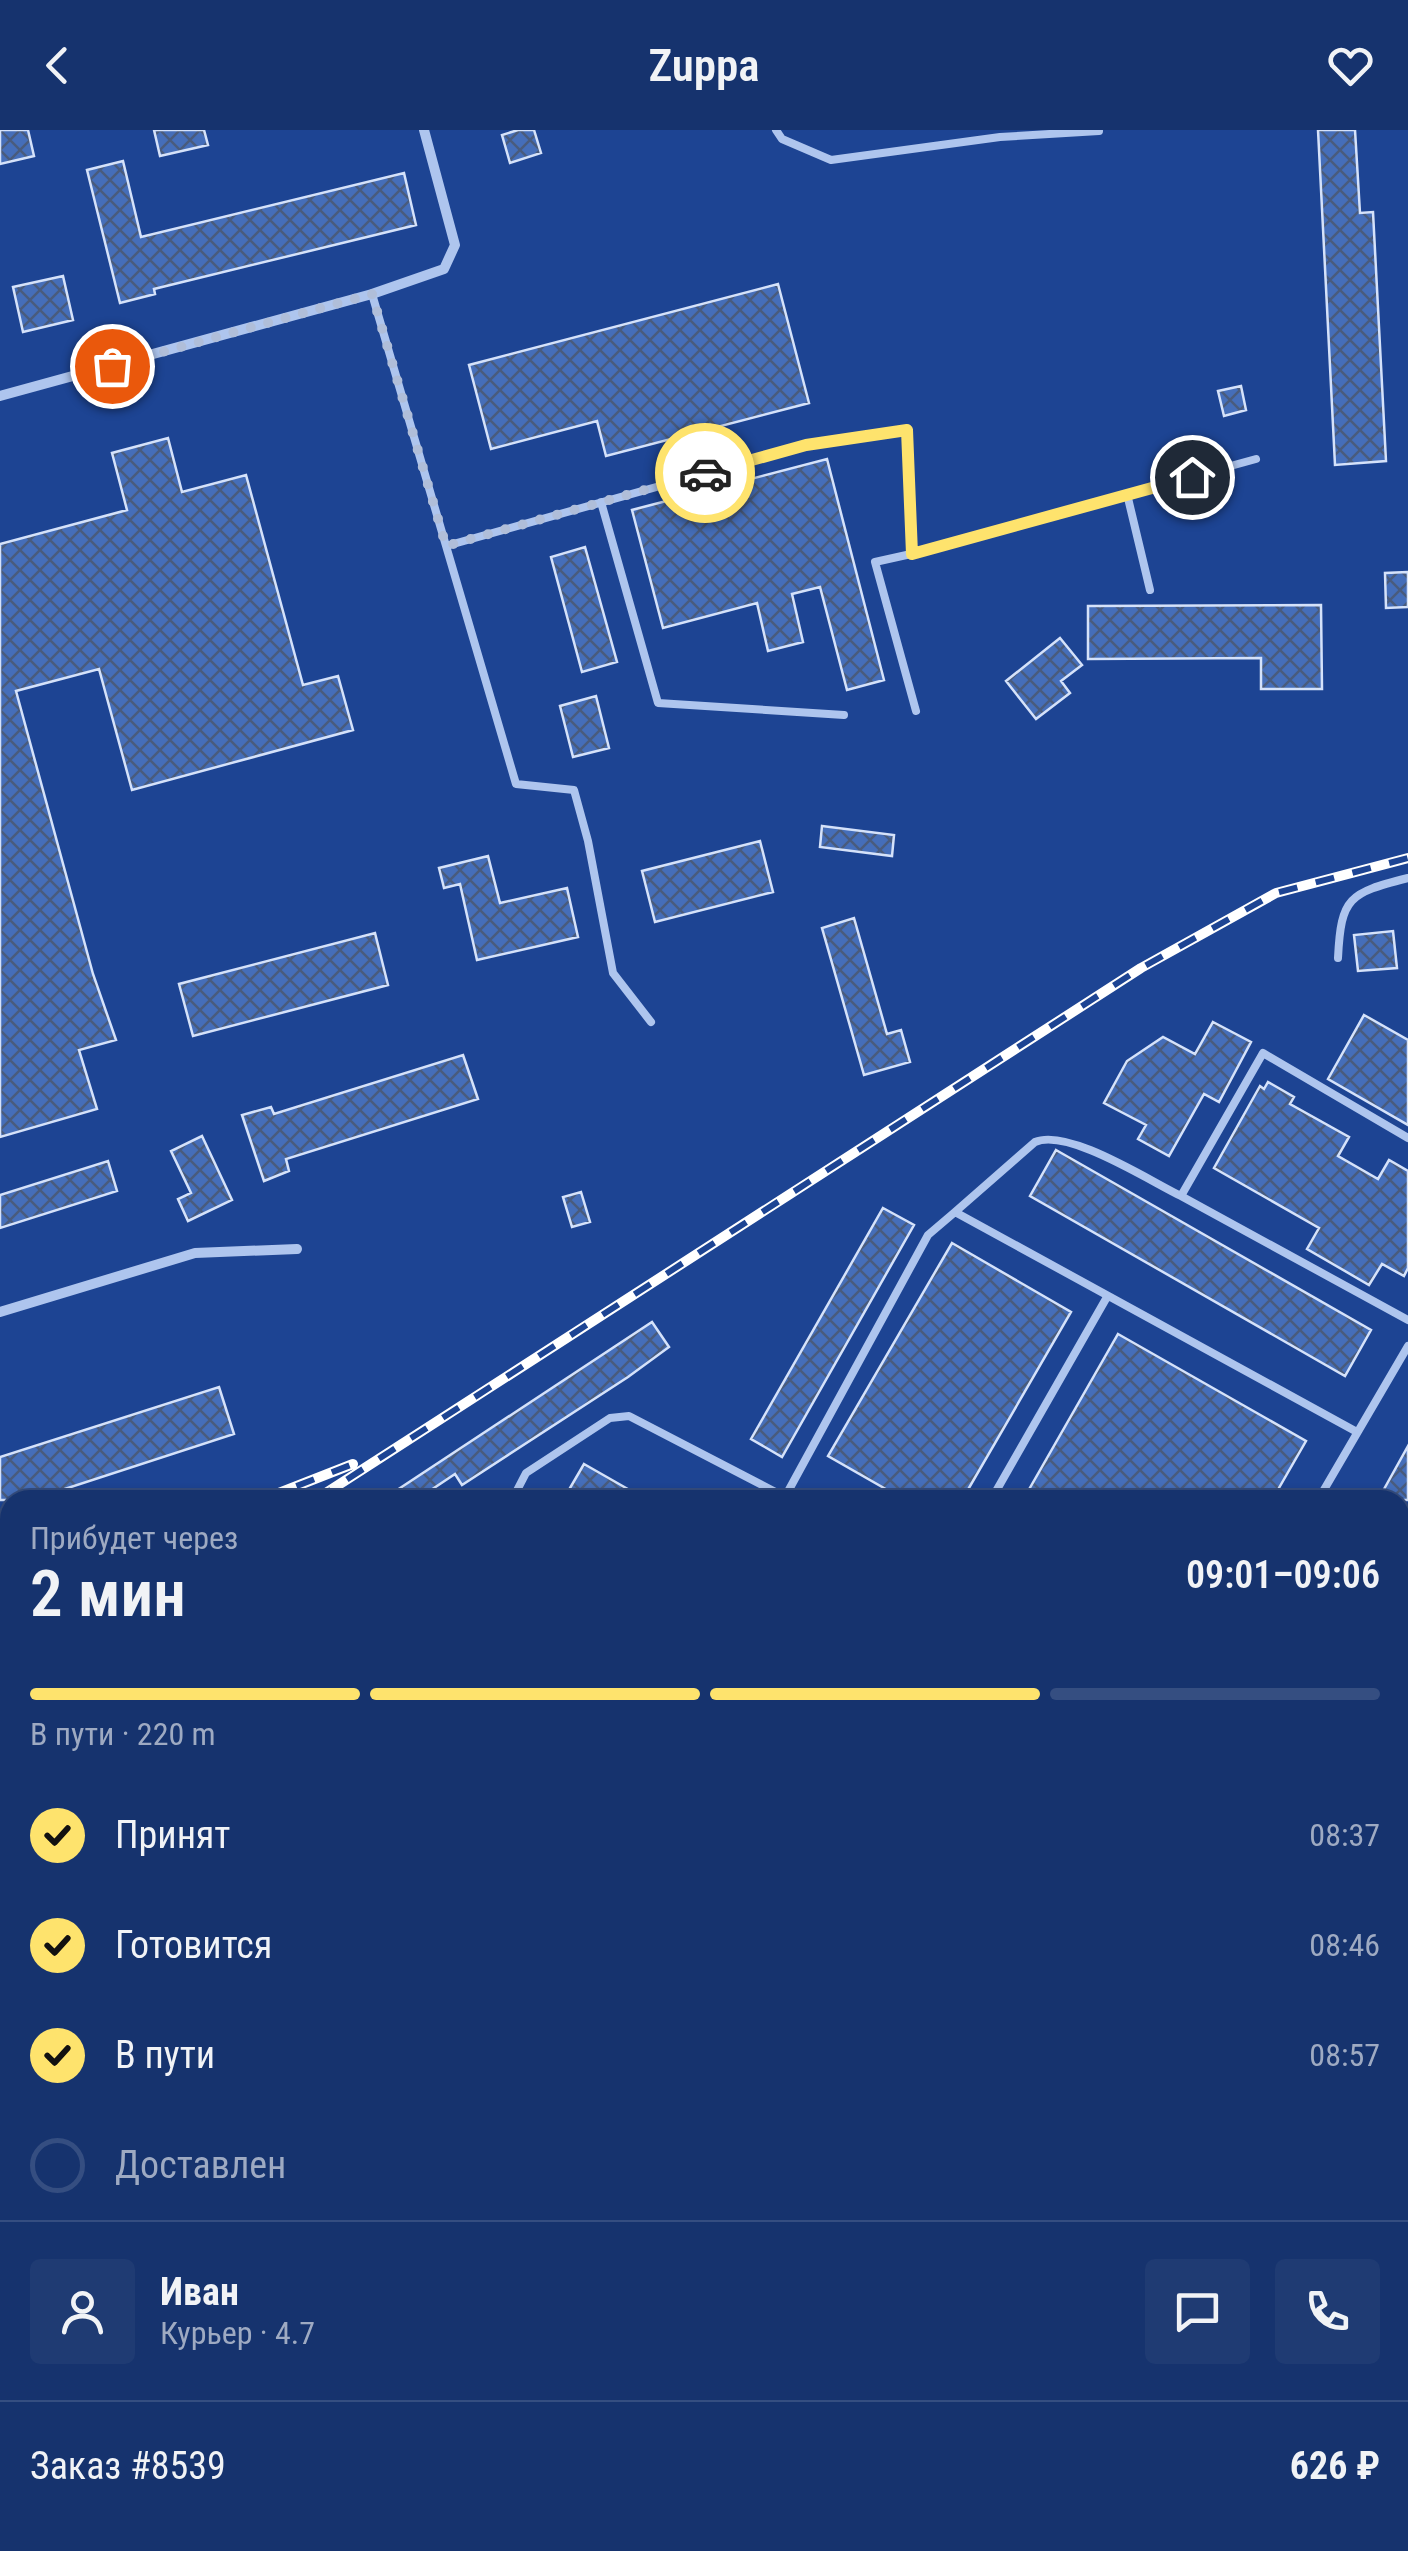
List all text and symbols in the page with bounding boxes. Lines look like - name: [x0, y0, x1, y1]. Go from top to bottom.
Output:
- icon: back: [30, 38, 85, 93]
- icon: heart: [1323, 38, 1378, 93]
- text: Zuppa: [648, 39, 760, 92]
- pin: [70, 324, 155, 409]
- icon: bag: [85, 339, 140, 394]
- courier: [655, 423, 755, 523]
- pin: [1150, 435, 1235, 520]
- icon: car: [678, 446, 733, 501]
- icon: home: [1165, 450, 1220, 505]
- text: Прибудет через: [30, 1519, 238, 1557]
- text: 09:01–09:06: [1186, 1553, 1380, 1597]
- text: 2 мин: [30, 1556, 186, 1632]
- text: В пути · 220 m: [30, 1715, 216, 1753]
- icon: check: [30, 1808, 85, 1863]
- text: Принят: [115, 1813, 231, 1857]
- text: 08:37: [1309, 1816, 1380, 1854]
- icon: check: [30, 1918, 85, 1973]
- text: Готовится: [115, 1923, 272, 1967]
- text: 08:46: [1309, 1926, 1380, 1964]
- icon: check: [30, 2028, 85, 2083]
- text: В пути: [115, 2033, 215, 2077]
- text: 08:57: [1309, 2036, 1380, 2074]
- text: Доставлен: [115, 2143, 286, 2187]
- button: person: [30, 2259, 135, 2364]
- button: chat: [1145, 2259, 1250, 2364]
- button: phone: [1275, 2259, 1380, 2364]
- text: Иван: [160, 2270, 239, 2314]
- text: Курьер · 4.7: [160, 2314, 315, 2352]
- text: Заказ #8539: [30, 2444, 226, 2488]
- text: 626 ₽: [1290, 2444, 1380, 2488]

